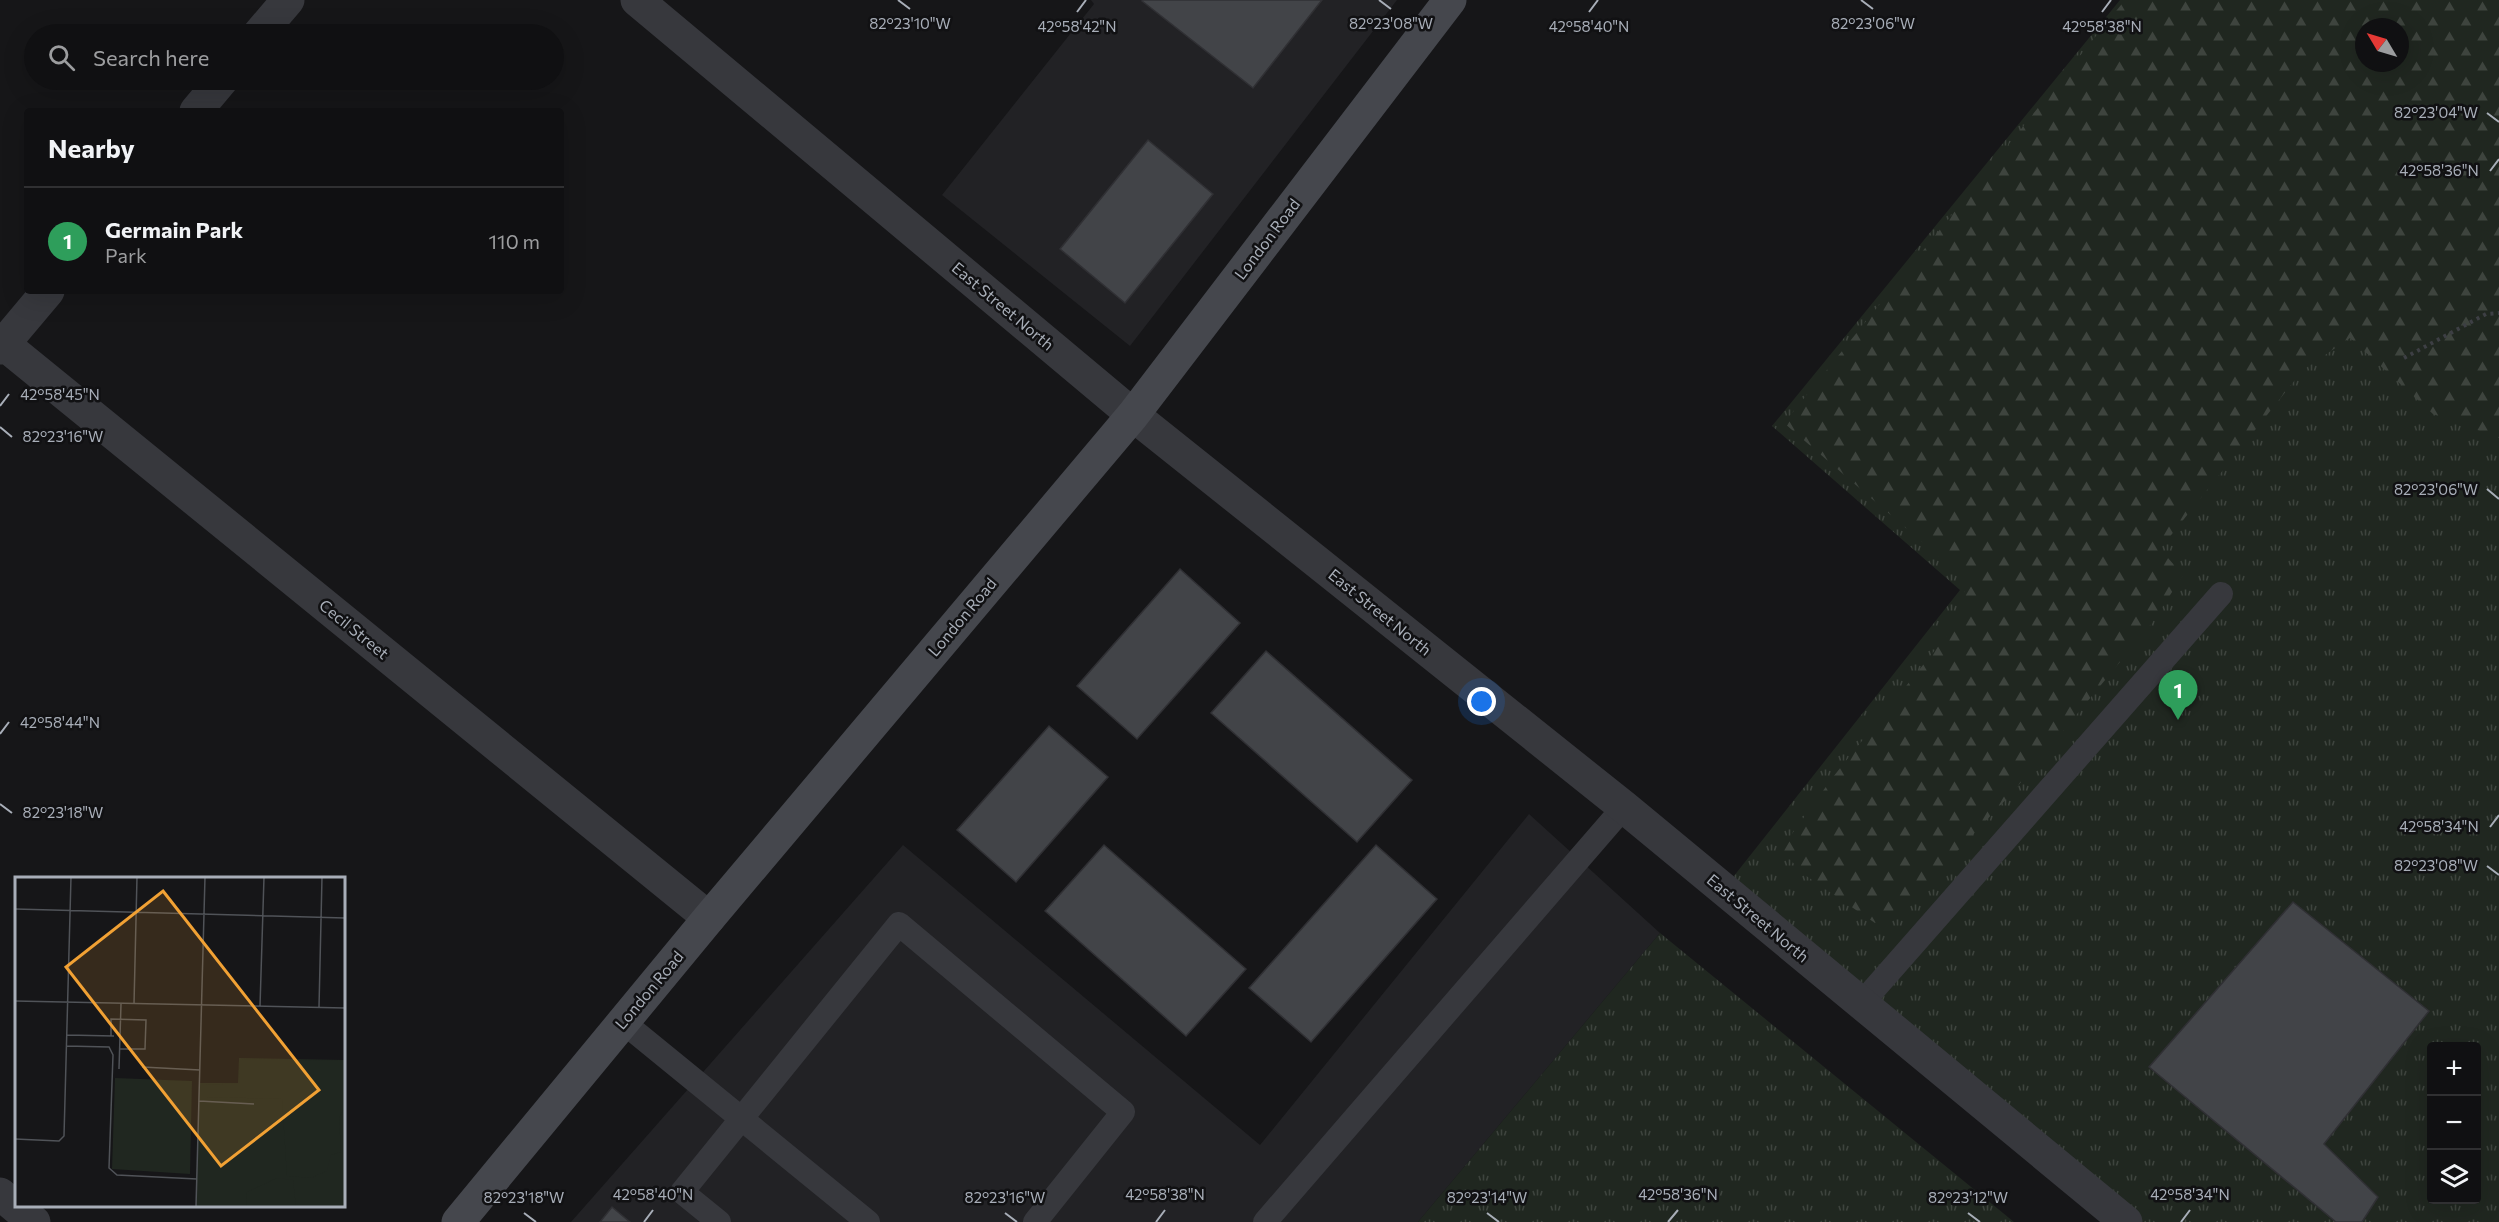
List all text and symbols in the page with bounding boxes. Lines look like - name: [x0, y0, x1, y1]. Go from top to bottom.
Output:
- text: 82°23'10"W: [869, 14, 951, 32]
- text: 82°23'08"W: [1349, 14, 1433, 32]
- text: 82°23'06"W: [1831, 14, 1915, 32]
- text: 42°58'42"N: [1037, 17, 1117, 35]
- text: 42°58'40"N: [1549, 17, 1629, 35]
- text: 42°58'38"N: [2062, 17, 2142, 35]
- north arrow: [2355, 18, 2409, 72]
- search box: [24, 24, 564, 90]
- icon: search: [45, 41, 78, 74]
- text: Search here: [93, 44, 209, 71]
- text: 82°23'04"W: [2394, 103, 2478, 121]
- text: Nearby: [48, 132, 135, 163]
- text: 42°58'36"N: [2399, 161, 2479, 179]
- street label: London Road: [1230, 195, 1303, 283]
- text: Germain Park: [105, 216, 243, 243]
- text: 1: [63, 229, 72, 253]
- text: 110 m: [489, 229, 540, 253]
- text: Park: [105, 243, 147, 267]
- street label: East Street North: [949, 258, 1058, 354]
- text: 42°58'45"N: [20, 385, 100, 403]
- text: 82°23'16"W: [23, 427, 103, 445]
- text: 82°23'06"W: [2394, 480, 2478, 498]
- street label: East Street North: [1325, 564, 1436, 659]
- street label: London Road: [923, 574, 1000, 660]
- street label: Cecil Street: [316, 595, 393, 663]
- pin: 1: [2158, 670, 2198, 720]
- your location: [1467, 687, 1496, 716]
- text: 42°58'44"N: [20, 713, 100, 731]
- text: 82°23'18"W: [23, 803, 103, 821]
- text: 42°58'34"N: [2399, 817, 2479, 835]
- text: 82°23'08"W: [2394, 856, 2478, 874]
- street label: East Street North: [1704, 870, 1813, 966]
- inset map: [15, 877, 345, 1207]
- street label: London Road: [610, 947, 687, 1033]
- map controls: [2427, 1042, 2481, 1204]
- button: +: [2427, 1042, 2481, 1096]
- button: −: [2427, 1096, 2481, 1150]
- button: layers: [2427, 1150, 2481, 1204]
- text: 42°58'40"N: [613, 1185, 693, 1203]
- text: 42°58'38"N: [1125, 1185, 1205, 1203]
- text: 42°58'36"N: [1638, 1185, 1718, 1203]
- text: 42°58'34"N: [2150, 1185, 2230, 1203]
- text: 82°23'18"W: [484, 1188, 564, 1206]
- text: 82°23'16"W: [965, 1188, 1045, 1206]
- text: 82°23'14"W: [1447, 1188, 1527, 1206]
- text: 82°23'12"W: [1928, 1188, 2008, 1206]

